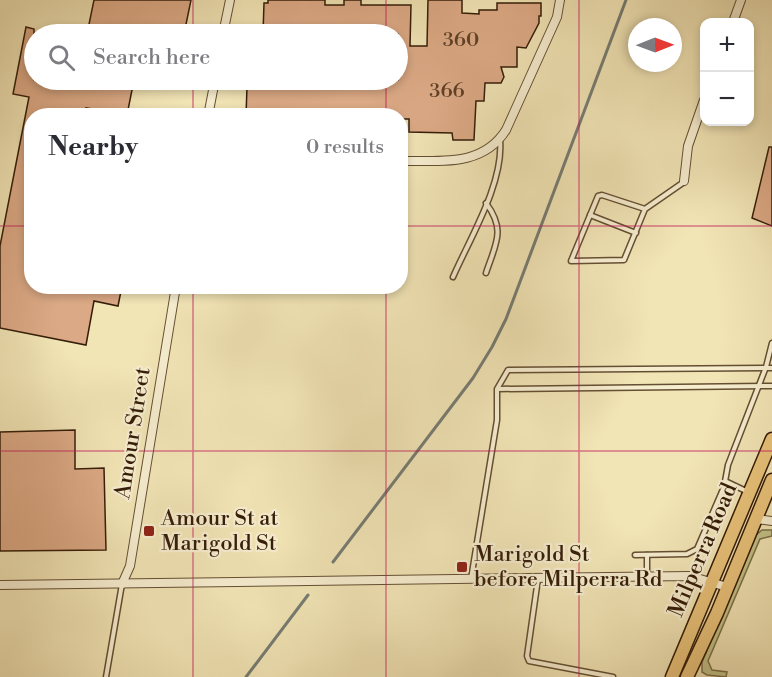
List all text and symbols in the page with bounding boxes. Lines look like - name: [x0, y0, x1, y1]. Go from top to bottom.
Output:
- north arrow: [628, 18, 682, 72]
- map controls: [700, 18, 754, 126]
- button: +: [700, 18, 754, 72]
- search box: [24, 24, 408, 90]
- house number: 360: [443, 28, 479, 53]
- icon: search: [45, 41, 78, 74]
- text: Search here: [93, 44, 210, 71]
- button: −: [700, 72, 754, 126]
- house number: 366: [429, 79, 465, 104]
- text: Nearby: [48, 131, 138, 163]
- text: 0 results: [306, 135, 384, 160]
- street label: Amour Street: [109, 365, 157, 502]
- street label: Milperra Road: [663, 478, 744, 621]
- place label: Amour St at Marigold St: [160, 505, 278, 557]
- marker: Amour St at Marigold St: [142, 524, 156, 538]
- place label: Marigold St before Milperra Rd: [474, 541, 663, 593]
- marker: Marigold St before Milperra Rd: [455, 560, 469, 574]

